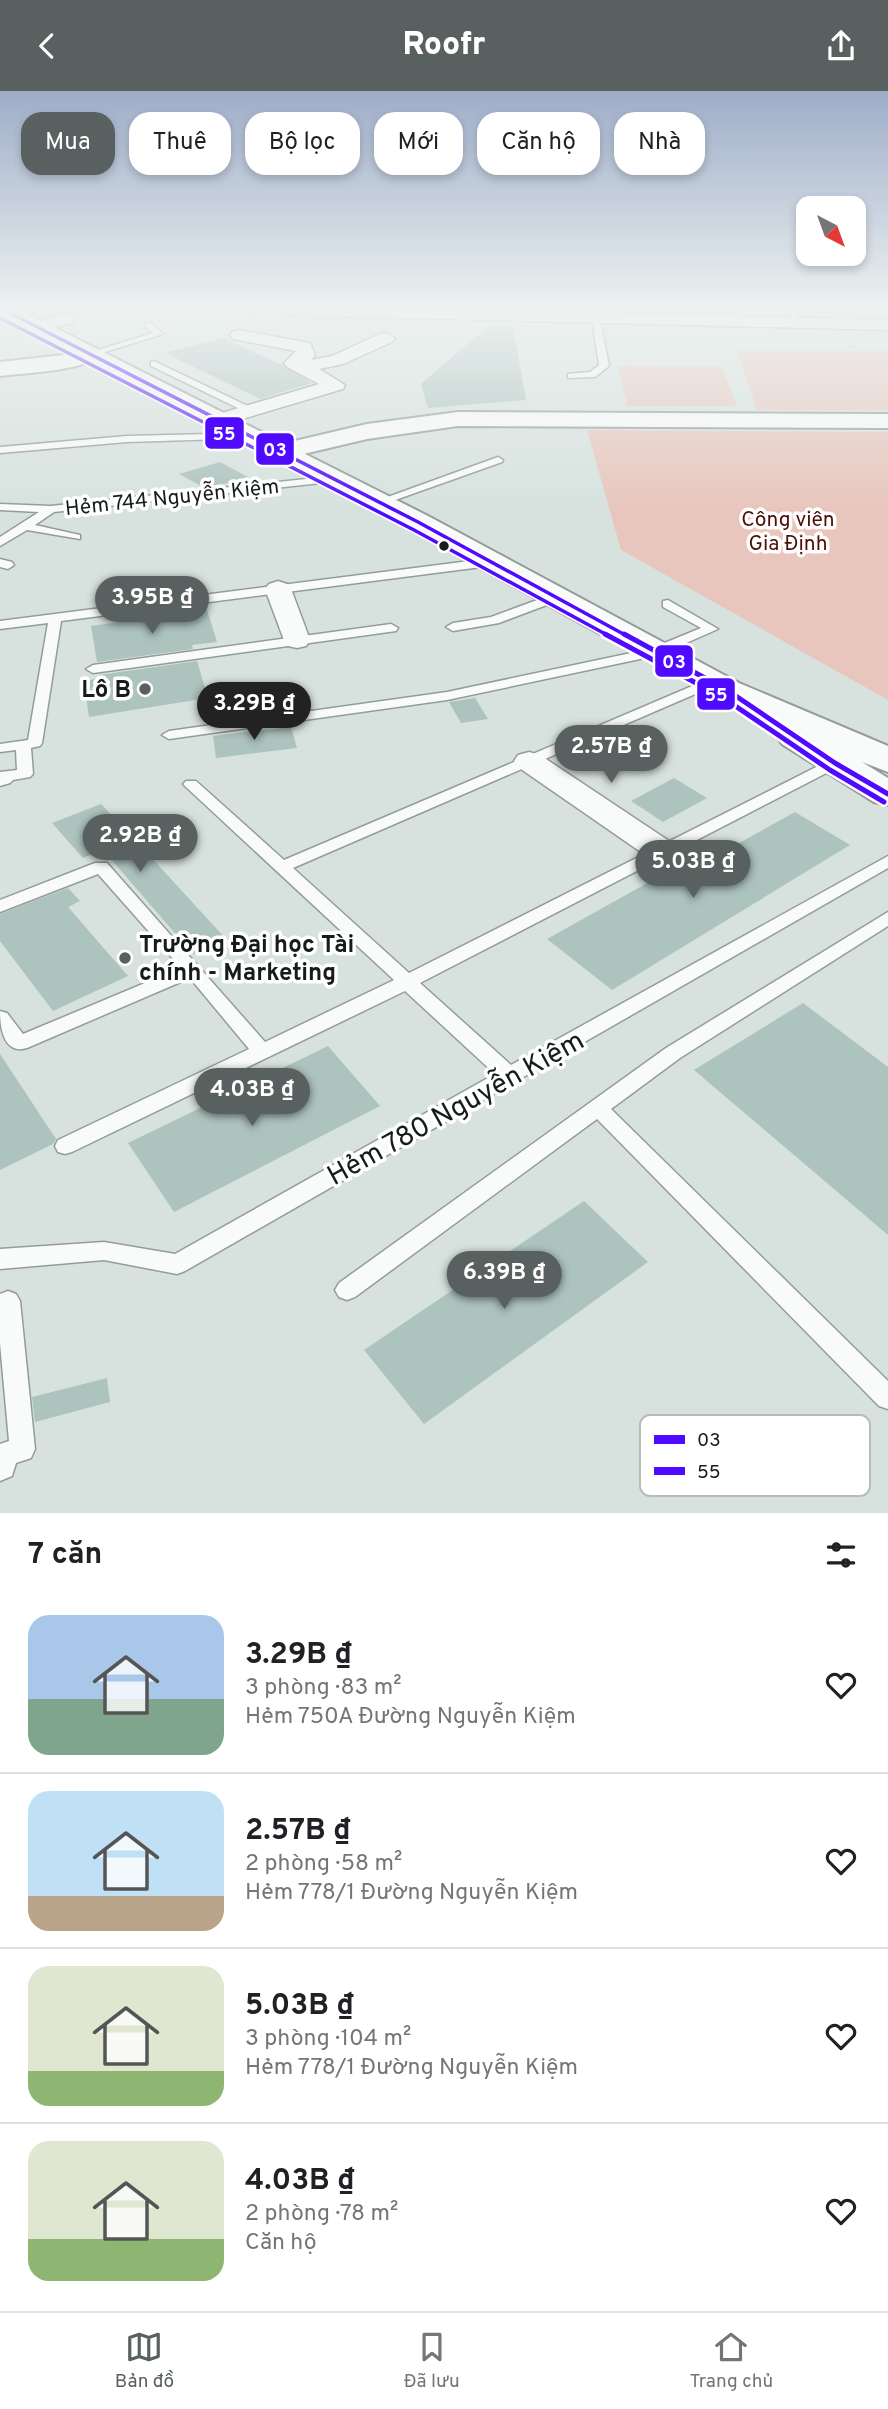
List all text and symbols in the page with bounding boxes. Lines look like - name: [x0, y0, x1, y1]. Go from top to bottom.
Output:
- text: Roofr: [402, 26, 486, 66]
- icon: back: [28, 27, 66, 65]
- icon: share: [822, 27, 860, 65]
- chip: Mua: [21, 112, 115, 175]
- chip: Thuê: [129, 112, 231, 175]
- chip: Bộ lọc: [245, 112, 360, 175]
- chip: Mới: [374, 112, 463, 175]
- chip: Căn hộ: [477, 112, 600, 175]
- chip: Nhà: [614, 112, 705, 175]
- north arrow: [796, 196, 866, 266]
- map controls: [796, 196, 866, 266]
- line badge: 55: [204, 416, 245, 450]
- text: 55: [212, 423, 236, 447]
- line badge: 03: [255, 432, 295, 466]
- text: 03: [263, 439, 287, 463]
- street label: Hẻm 744 Nguyễn Kiệm: [64, 473, 280, 523]
- park label: Công viên Gia Định: [741, 507, 835, 558]
- unlabelled marker: [437, 539, 451, 553]
- pin: 3.95B ₫: [87, 577, 217, 636]
- text: 3.95B ₫: [111, 584, 193, 613]
- line badge: 03: [654, 644, 694, 678]
- text: 03: [662, 651, 686, 675]
- place label: Lô B: [81, 676, 131, 706]
- line badge: 55: [696, 677, 736, 711]
- marker: Lô B: [137, 681, 153, 697]
- pin: 3.29B ₫: [189, 683, 319, 742]
- text: 55: [704, 684, 728, 708]
- text: 3.29B ₫: [213, 690, 295, 719]
- pin: 2.57B ₫: [546, 725, 676, 785]
- text: 2.57B ₫: [571, 733, 651, 762]
- pin: 2.92B ₫: [75, 815, 205, 874]
- text: 2.92B ₫: [99, 822, 181, 851]
- pin: 5.03B ₫: [628, 841, 758, 900]
- text: 5.03B ₫: [651, 848, 735, 877]
- place label: Trường Đại học Tài chính - Marketing: [139, 931, 354, 989]
- marker: Trường Đại học Tài chính - Marketing: [117, 950, 133, 966]
- street label: Hẻm 780 Nguyễn Kiệm: [321, 1022, 591, 1195]
- pin: 4.03B ₫: [187, 1069, 317, 1128]
- text: 4.03B ₫: [210, 1076, 294, 1105]
- pin: 6.39B ₫: [439, 1251, 569, 1311]
- text: 6.39B ₫: [463, 1259, 545, 1288]
- legend: [640, 1415, 870, 1496]
- text: 03: [697, 1429, 721, 1453]
- text: 55: [697, 1461, 721, 1485]
- icon: filters: [822, 1536, 860, 1574]
- text: 7 căn: [28, 1537, 102, 1574]
- text: 3.29B ₫: [245, 1637, 352, 1674]
- icon: home: [84, 1643, 168, 1727]
- icon: heart: [822, 1666, 860, 1704]
- text: 3 phòng · 83 m²: [245, 1674, 402, 1703]
- text: Hẻm 750A Đường Nguyễn Kiệm: [245, 1703, 576, 1732]
- text: 2.57B ₫: [245, 1813, 351, 1850]
- icon: home: [84, 1819, 168, 1903]
- icon: heart: [822, 1842, 860, 1880]
- text: 2 phòng · 58 m²: [245, 1850, 402, 1879]
- text: Hẻm 778/1 Đường Nguyễn Kiệm: [245, 1879, 578, 1908]
- text: 5.03B ₫: [245, 1988, 354, 2025]
- icon: home: [84, 1994, 168, 2078]
- icon: heart: [822, 2017, 860, 2055]
- text: 3 phòng · 104 m²: [245, 2025, 411, 2054]
- text: Hẻm 778/1 Đường Nguyễn Kiệm: [245, 2054, 578, 2083]
- text: 4.03B ₫: [245, 2163, 355, 2200]
- icon: home: [84, 2169, 168, 2253]
- icon: heart: [822, 2192, 860, 2230]
- text: 2 phòng · 78 m²: [245, 2200, 398, 2229]
- text: Căn hộ: [245, 2229, 317, 2258]
- tab: Bản đồ: [115, 2328, 174, 2394]
- tab: Đã lưu: [404, 2328, 460, 2394]
- tab: Trang chủ: [689, 2328, 773, 2394]

